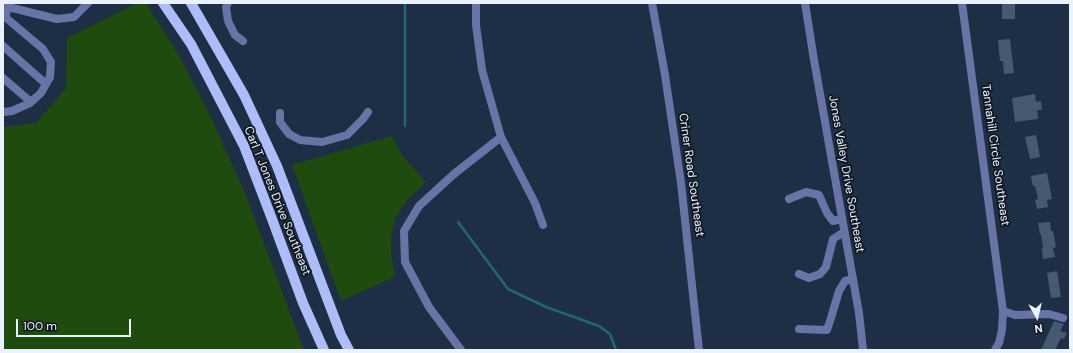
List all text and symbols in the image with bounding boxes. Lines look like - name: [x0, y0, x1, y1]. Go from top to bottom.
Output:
- street label: Tannahill Circle Southeast: [978, 83, 1012, 227]
- street label: Jones Valley Drive Southeast: [825, 94, 867, 254]
- street label: Criner Road Southeast: [675, 112, 707, 238]
- street label: Carl T Jones Drive Southeast: [240, 124, 314, 278]
- north arrow: [1017, 297, 1057, 337]
- scale bar: [18, 311, 133, 337]
- text: 100 m: [23, 318, 57, 334]
- text: N: [1034, 321, 1044, 336]

